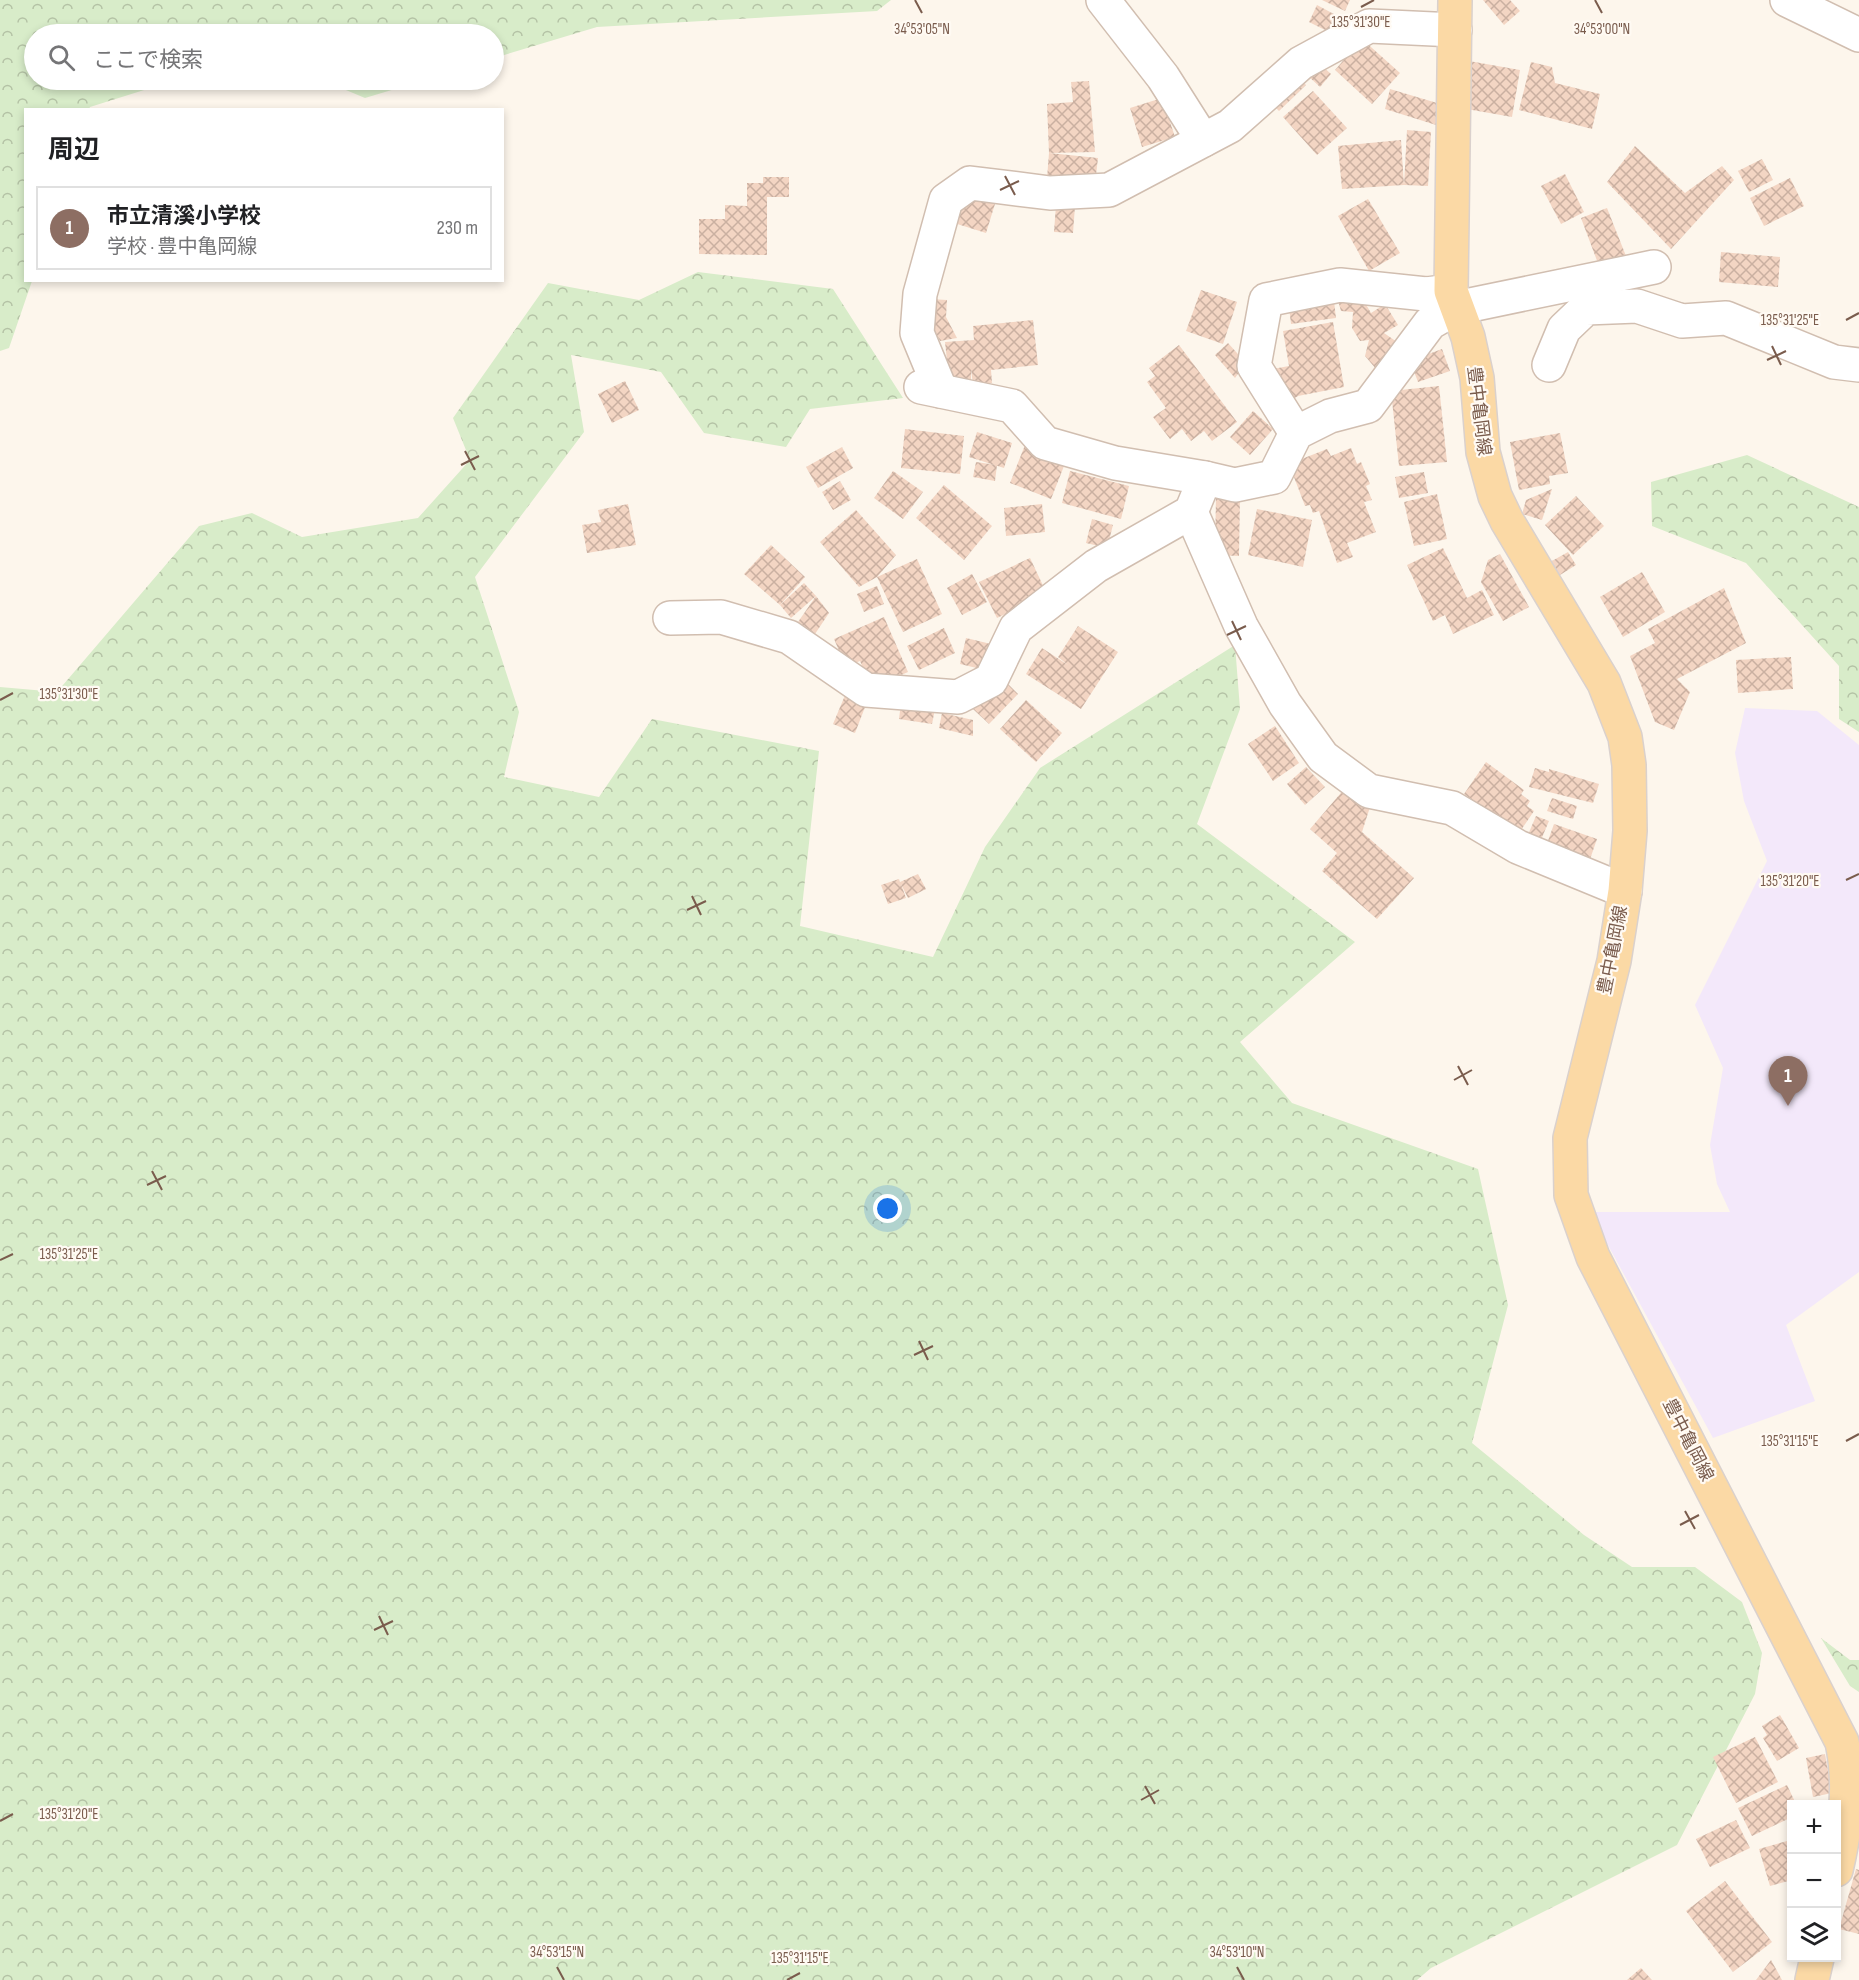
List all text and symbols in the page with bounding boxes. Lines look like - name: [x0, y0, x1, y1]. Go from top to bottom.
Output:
- text: 135°31'30"E: [1331, 13, 1391, 32]
- text: 34°53'05"N: [894, 20, 950, 39]
- text: 34°53'00"N: [1574, 20, 1630, 39]
- search box: [24, 24, 504, 90]
- icon: search: [45, 41, 78, 74]
- text: ここで検索: [93, 47, 203, 74]
- text: 周辺: [48, 135, 100, 166]
- text: 市立清溪小学校: [107, 203, 261, 230]
- text: 1: [66, 216, 73, 240]
- text: 230 m: [436, 216, 478, 240]
- text: 学校 · 豊中亀岡線: [107, 235, 257, 259]
- text: 135°31'25"E: [1761, 311, 1819, 330]
- street label: 豊中亀岡線: [1463, 365, 1495, 457]
- text: 135°31'30"E: [39, 685, 99, 704]
- text: 135°31'20"E: [1760, 872, 1820, 891]
- street label: 豊中亀岡線: [1594, 904, 1632, 996]
- pin: 1: [1768, 1056, 1808, 1106]
- your location: [873, 1194, 902, 1223]
- text: 135°31'25"E: [40, 1245, 98, 1264]
- street label: 豊中亀岡線: [1658, 1395, 1718, 1485]
- text: 135°31'15"E: [1761, 1432, 1819, 1451]
- map controls: [1787, 1800, 1841, 1962]
- button: +: [1787, 1800, 1841, 1854]
- text: 135°31'20"E: [39, 1805, 99, 1824]
- button: −: [1787, 1854, 1841, 1908]
- button: layers: [1787, 1908, 1841, 1962]
- text: 34°53'15"N: [530, 1943, 584, 1962]
- text: 34°53'10"N: [1209, 1943, 1265, 1962]
- text: 135°31'15"E: [771, 1949, 829, 1968]

